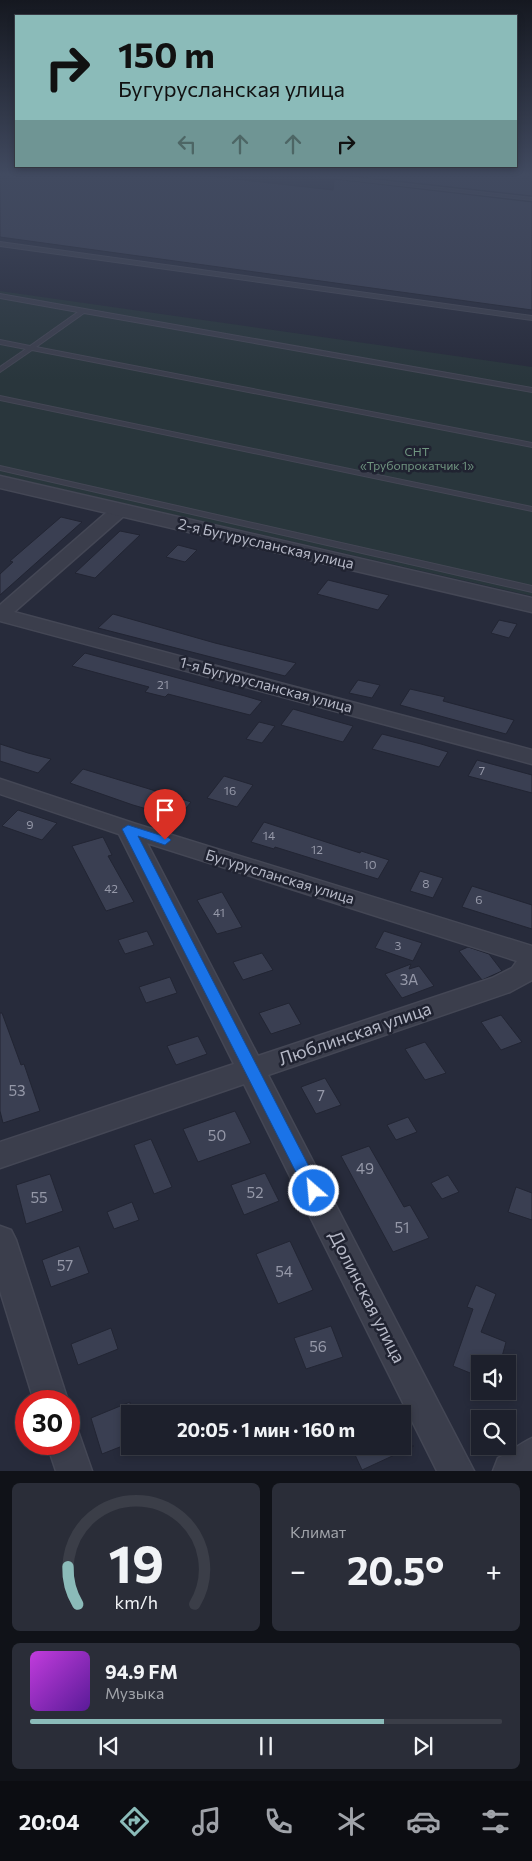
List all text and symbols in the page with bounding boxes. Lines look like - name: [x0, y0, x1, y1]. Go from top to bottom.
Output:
- text: 150 m: [118, 32, 215, 75]
- icon: right: [35, 35, 100, 100]
- text: Бугурусланская улица: [118, 75, 345, 102]
- icon: left: [173, 130, 201, 158]
- icon: ahead: [226, 130, 254, 158]
- icon: ahead: [279, 130, 307, 158]
- icon: right: [332, 130, 360, 158]
- park label: СНТ «Трубопрокатчик 1»: [360, 444, 474, 472]
- street label: 2-я Бугурусланская улица: [176, 514, 356, 572]
- street label: 1-я Бугурусланская улица: [178, 652, 355, 716]
- house number: 21: [157, 677, 169, 691]
- house number: 7: [479, 763, 485, 777]
- house number: 16: [224, 783, 236, 797]
- pin: [144, 789, 186, 840]
- icon: arrive: [151, 796, 179, 824]
- house number: 9: [26, 817, 34, 831]
- house number: 14: [263, 828, 275, 842]
- house number: 12: [311, 842, 323, 856]
- street label: Бугурусланская улица: [204, 845, 357, 907]
- house number: 10: [364, 857, 377, 871]
- house number: 8: [422, 876, 430, 890]
- house number: 42: [104, 881, 118, 895]
- house number: 6: [475, 892, 483, 906]
- house number: 41: [213, 905, 225, 919]
- house number: 3: [395, 938, 402, 952]
- house number: 3А: [400, 970, 418, 988]
- street label: Люблинская улица: [275, 997, 434, 1070]
- house number: 53: [8, 1081, 26, 1099]
- house number: 7: [317, 1086, 325, 1104]
- house number: 50: [208, 1126, 226, 1144]
- house number: 49: [356, 1159, 374, 1177]
- position arrow: [287, 1164, 339, 1216]
- house number: 52: [247, 1183, 263, 1201]
- house number: 55: [30, 1188, 48, 1206]
- house number: 51: [394, 1218, 410, 1236]
- street label: Долинская улица: [325, 1227, 411, 1366]
- house number: 57: [57, 1256, 73, 1274]
- house number: 54: [275, 1262, 293, 1280]
- house number: 56: [309, 1337, 327, 1355]
- map controls: [471, 1355, 516, 1455]
- button: sound: [471, 1355, 516, 1400]
- speed limit sign: 30: [15, 1390, 80, 1455]
- button: search: [471, 1410, 516, 1455]
- text: 20:05 · 1 мин · 160 m: [177, 1418, 355, 1441]
- text: Климат: [290, 1522, 346, 1541]
- text: 19: [108, 1530, 164, 1594]
- text: 20.5°: [347, 1546, 444, 1593]
- text: −: [290, 1553, 306, 1587]
- text: +: [486, 1553, 502, 1587]
- text: km/h: [114, 1591, 158, 1613]
- text: 94.9 FM: [105, 1660, 178, 1683]
- text: Музыка: [105, 1683, 164, 1702]
- icon: previous: [95, 1732, 123, 1760]
- icon: pause: [252, 1732, 280, 1760]
- icon: next: [409, 1732, 437, 1760]
- icon: directions: [117, 1804, 152, 1839]
- icon: music: [189, 1804, 224, 1839]
- icon: phone: [261, 1804, 296, 1839]
- icon: climate: [334, 1804, 369, 1839]
- icon: car: [406, 1804, 441, 1839]
- icon: filters: [478, 1804, 513, 1839]
- text: 20:04: [19, 1808, 80, 1835]

